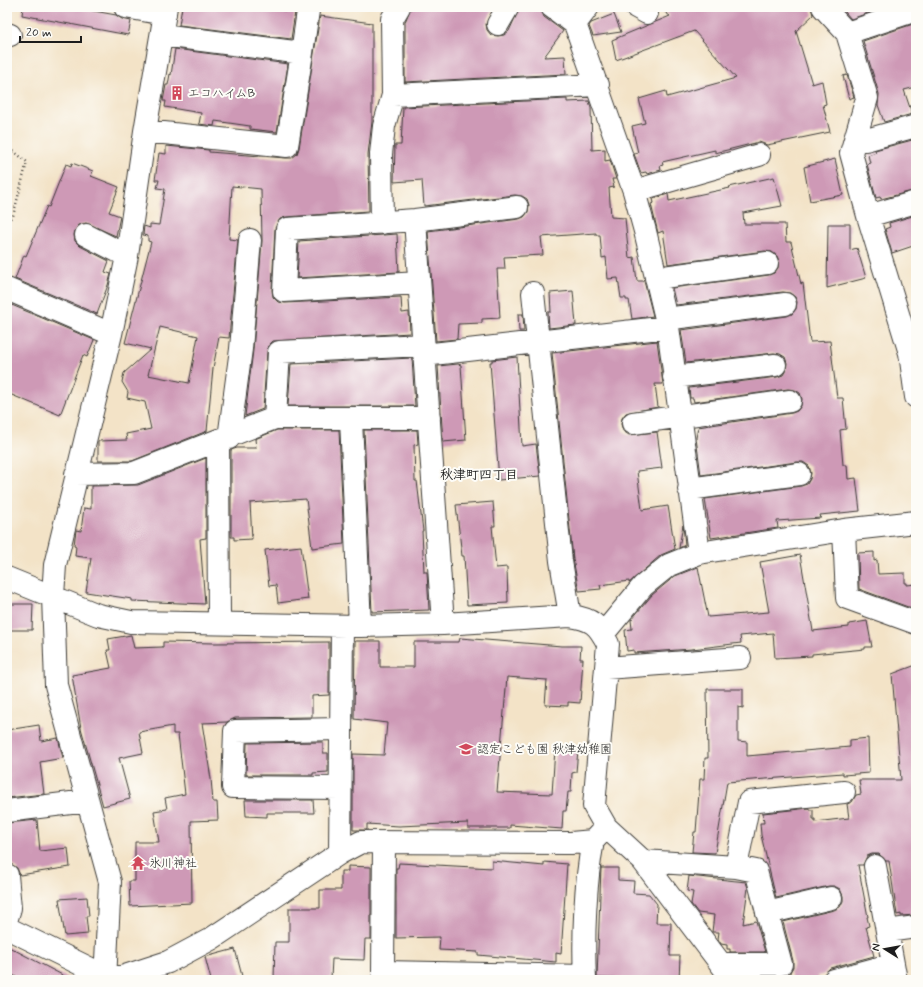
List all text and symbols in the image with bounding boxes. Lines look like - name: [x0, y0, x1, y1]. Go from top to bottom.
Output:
- scale bar: [20, 18, 81, 44]
- text: 20 m: [26, 25, 52, 41]
- building icon: エコハイムB: [169, 85, 185, 101]
- place label: エコハイムB: [188, 86, 256, 102]
- district label: 秋津町四丁目: [440, 467, 518, 484]
- school or university icon: 認定こども園 秋津幼稚園: [458, 741, 474, 757]
- place label: 認定こども園 秋津幼稚園: [477, 742, 612, 758]
- temple icon: 氷川神社: [130, 855, 146, 871]
- place label: 氷川神社: [149, 856, 197, 872]
- north arrow: [865, 929, 905, 969]
- text: N: [869, 942, 884, 952]

